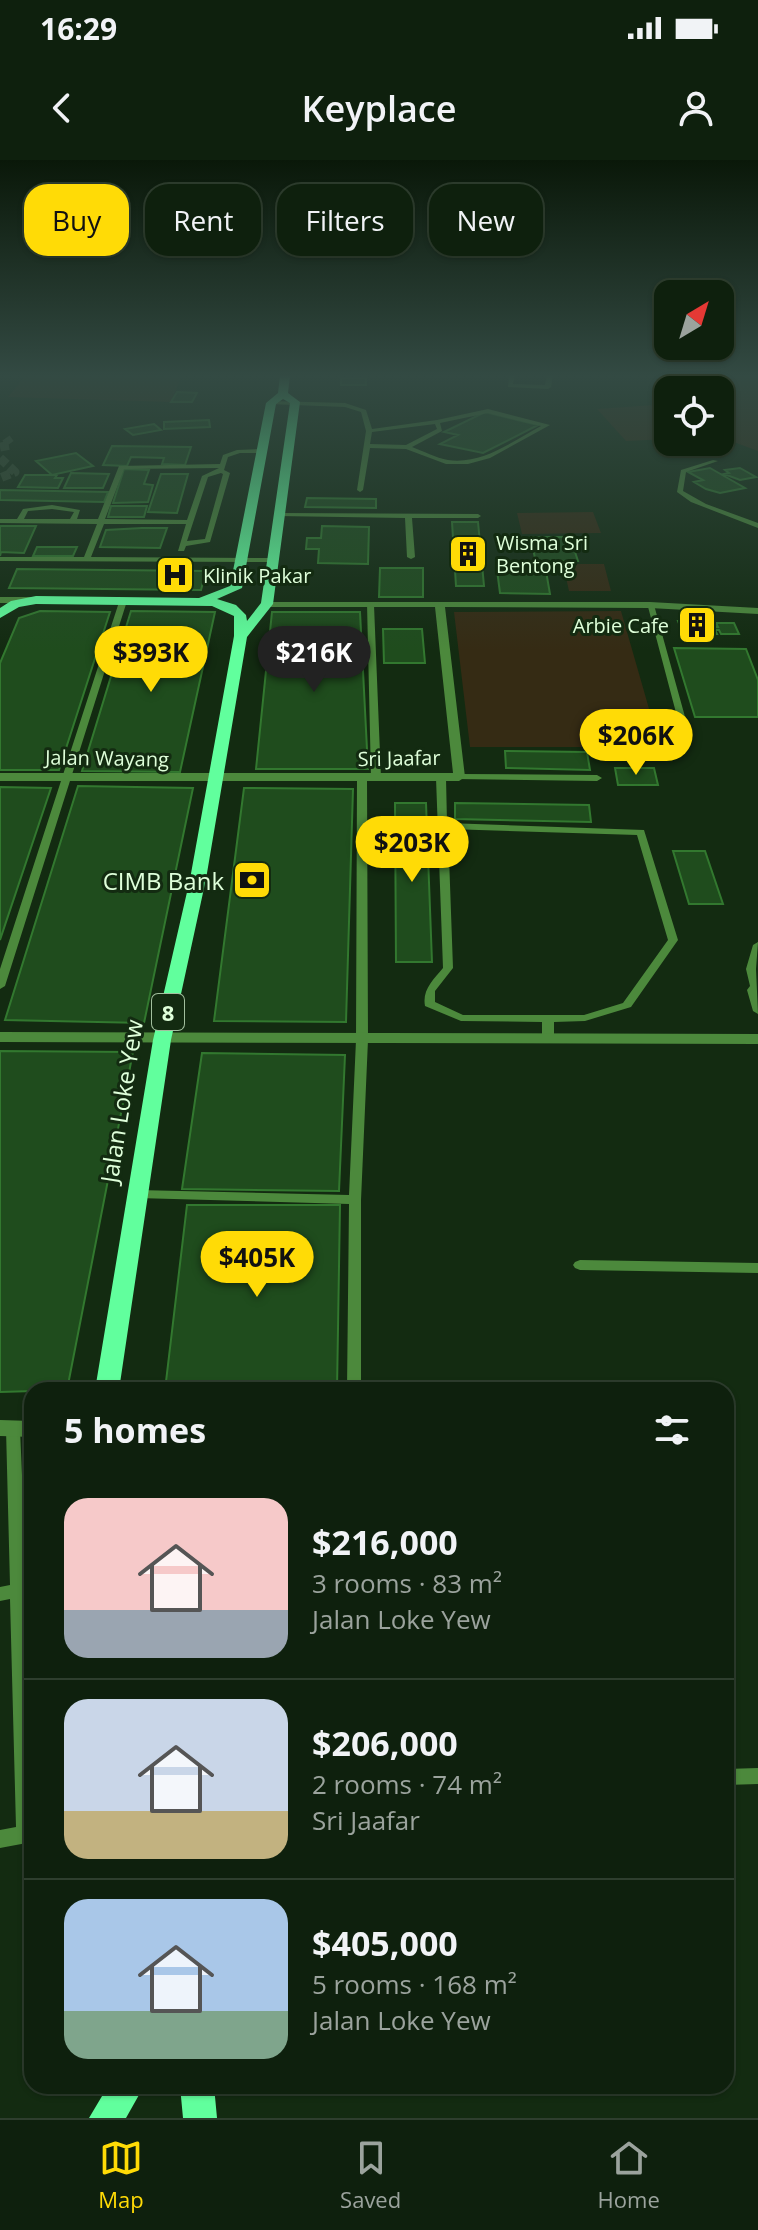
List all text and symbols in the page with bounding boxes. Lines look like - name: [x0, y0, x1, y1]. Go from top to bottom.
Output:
- text: 16:29: [40, 8, 117, 49]
- text: Keyplace: [302, 84, 456, 133]
- icon: back: [40, 86, 84, 130]
- icon: person: [674, 86, 718, 130]
- chip: Buy: [24, 184, 129, 256]
- chip: Rent: [145, 184, 261, 256]
- chip: Filters: [277, 184, 413, 256]
- chip: New: [429, 184, 543, 256]
- north arrow: [654, 280, 734, 360]
- map controls: [654, 280, 734, 456]
- button: locate: [654, 376, 734, 456]
- place label: Wisma Sri Bentong: [496, 529, 588, 579]
- building icon: Wisma Sri Bentong: [447, 533, 489, 575]
- hospital icon: Klinik Pakar: [154, 554, 196, 596]
- place label: Klinik Pakar: [203, 562, 311, 589]
- building icon: Arbie Cafe: [676, 604, 718, 646]
- place label: Arbie Cafe: [573, 612, 669, 639]
- pin: $393K: [95, 626, 207, 694]
- pin: $216K: [258, 626, 370, 694]
- text: $393K: [113, 634, 189, 670]
- text: $216K: [276, 634, 352, 670]
- pin: $206K: [580, 709, 692, 777]
- text: $206K: [598, 717, 674, 753]
- street label: Jalan Wayang: [43, 743, 169, 773]
- street label: Sri Jaafar: [357, 744, 441, 772]
- pin: $203K: [356, 816, 468, 884]
- text: $203K: [374, 824, 450, 860]
- bank icon: CIMB Bank: [231, 859, 273, 901]
- place label: CIMB Bank: [103, 864, 224, 897]
- road number: 8: [152, 994, 184, 1030]
- street label: Jalan Loke Yew: [91, 1017, 150, 1187]
- pin: $405K: [201, 1231, 313, 1299]
- text: $405K: [219, 1239, 295, 1275]
- text: 5 homes: [64, 1407, 206, 1453]
- icon: filters: [650, 1408, 694, 1452]
- text: $216,000: [312, 1519, 458, 1565]
- icon: home: [128, 1530, 224, 1626]
- text: 3 rooms · 83 m²: [312, 1565, 502, 1601]
- text: Jalan Loke Yew: [312, 1601, 491, 1637]
- text: $206,000: [312, 1720, 458, 1766]
- icon: home: [128, 1731, 224, 1827]
- text: 2 rooms · 74 m²: [312, 1766, 502, 1802]
- text: Sri Jaafar: [312, 1802, 420, 1838]
- text: $405,000: [312, 1920, 458, 1966]
- icon: home: [128, 1931, 224, 2027]
- text: 5 rooms · 168 m²: [312, 1966, 517, 2002]
- text: Jalan Loke Yew: [312, 2002, 491, 2038]
- tab: Map: [98, 2136, 144, 2214]
- tab: Saved: [340, 2136, 401, 2214]
- tab: Home: [598, 2136, 660, 2214]

